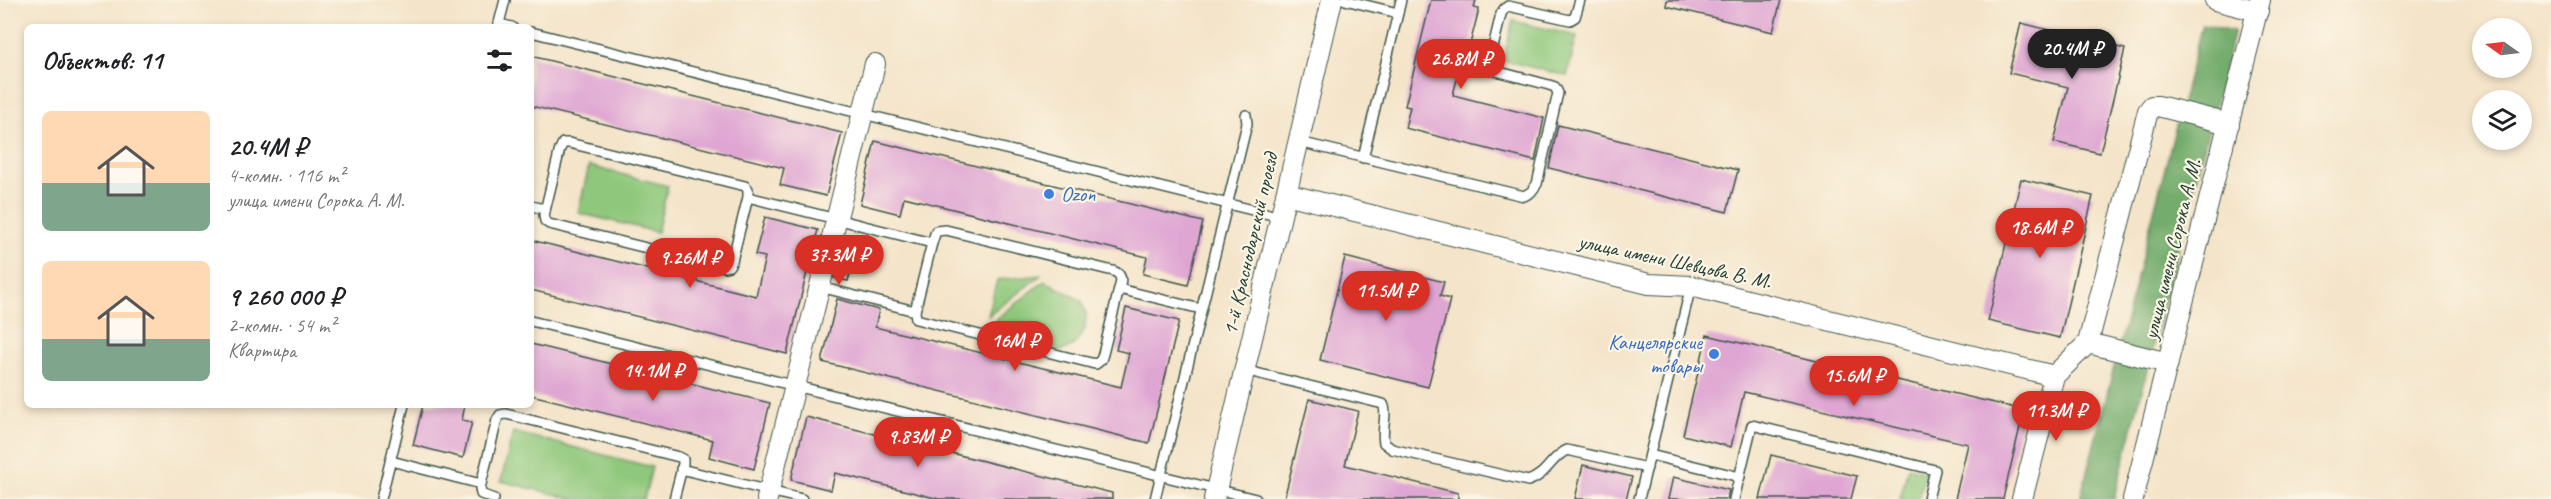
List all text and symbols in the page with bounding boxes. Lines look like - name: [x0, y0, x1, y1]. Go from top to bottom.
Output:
- north arrow: [2472, 18, 2532, 78]
- map controls: [2472, 18, 2532, 150]
- pin: 20.4M ₽: [2017, 29, 2127, 80]
- text: 20.4M ₽: [2042, 36, 2102, 61]
- pin: 26.8M ₽: [1406, 39, 1516, 90]
- text: Объектов: 11: [42, 44, 162, 77]
- icon: filters: [483, 44, 516, 77]
- text: 26.8M ₽: [1430, 46, 1492, 71]
- button: layers: [2472, 90, 2532, 150]
- text: 20.4M ₽: [228, 130, 307, 163]
- icon: home: [90, 135, 162, 207]
- street label: 1-й Краснодарский проезд: [1216, 148, 1284, 338]
- street label: улица имени Сорока А. М.: [2137, 155, 2207, 344]
- text: 4-комн. · 116 m²: [228, 163, 345, 188]
- place label: Ozon: [1061, 181, 1096, 207]
- marker: Ozon: [1042, 187, 1056, 201]
- text: улица имени Сорока А. М.: [228, 188, 404, 213]
- pin: 18.6M ₽: [1985, 208, 2095, 259]
- text: 18.6M ₽: [2009, 215, 2071, 240]
- street label: улица имени Шевцова В. М.: [1574, 227, 1775, 294]
- pin: 37.3M ₽: [784, 235, 894, 286]
- pin: 9.26M ₽: [635, 238, 745, 289]
- text: 37.3M ₽: [809, 242, 869, 267]
- text: 9.26M ₽: [660, 245, 720, 270]
- pin: 11.5M ₽: [1331, 271, 1441, 322]
- text: 11.5M ₽: [1356, 278, 1416, 303]
- text: 9 260 000 ₽: [228, 280, 342, 313]
- icon: home: [90, 285, 162, 357]
- text: 2-комн. · 54 m²: [228, 313, 336, 338]
- pin: 16M ₽: [973, 321, 1057, 372]
- text: 16M ₽: [991, 328, 1039, 353]
- place label: Канцелярские товары: [1608, 329, 1704, 379]
- text: Квартира: [228, 338, 296, 363]
- marker: Канцелярские товары: [1707, 347, 1721, 361]
- pin: 14.1M ₽: [598, 351, 708, 402]
- pin: 15.6M ₽: [1799, 356, 1909, 407]
- text: 14.1M ₽: [623, 358, 683, 383]
- text: 15.6M ₽: [1824, 363, 1884, 388]
- pin: 11.3M ₽: [2001, 391, 2111, 442]
- text: 11.3M ₽: [2026, 398, 2086, 423]
- pin: 9.83M ₽: [863, 417, 973, 468]
- text: 9.83M ₽: [888, 424, 948, 449]

